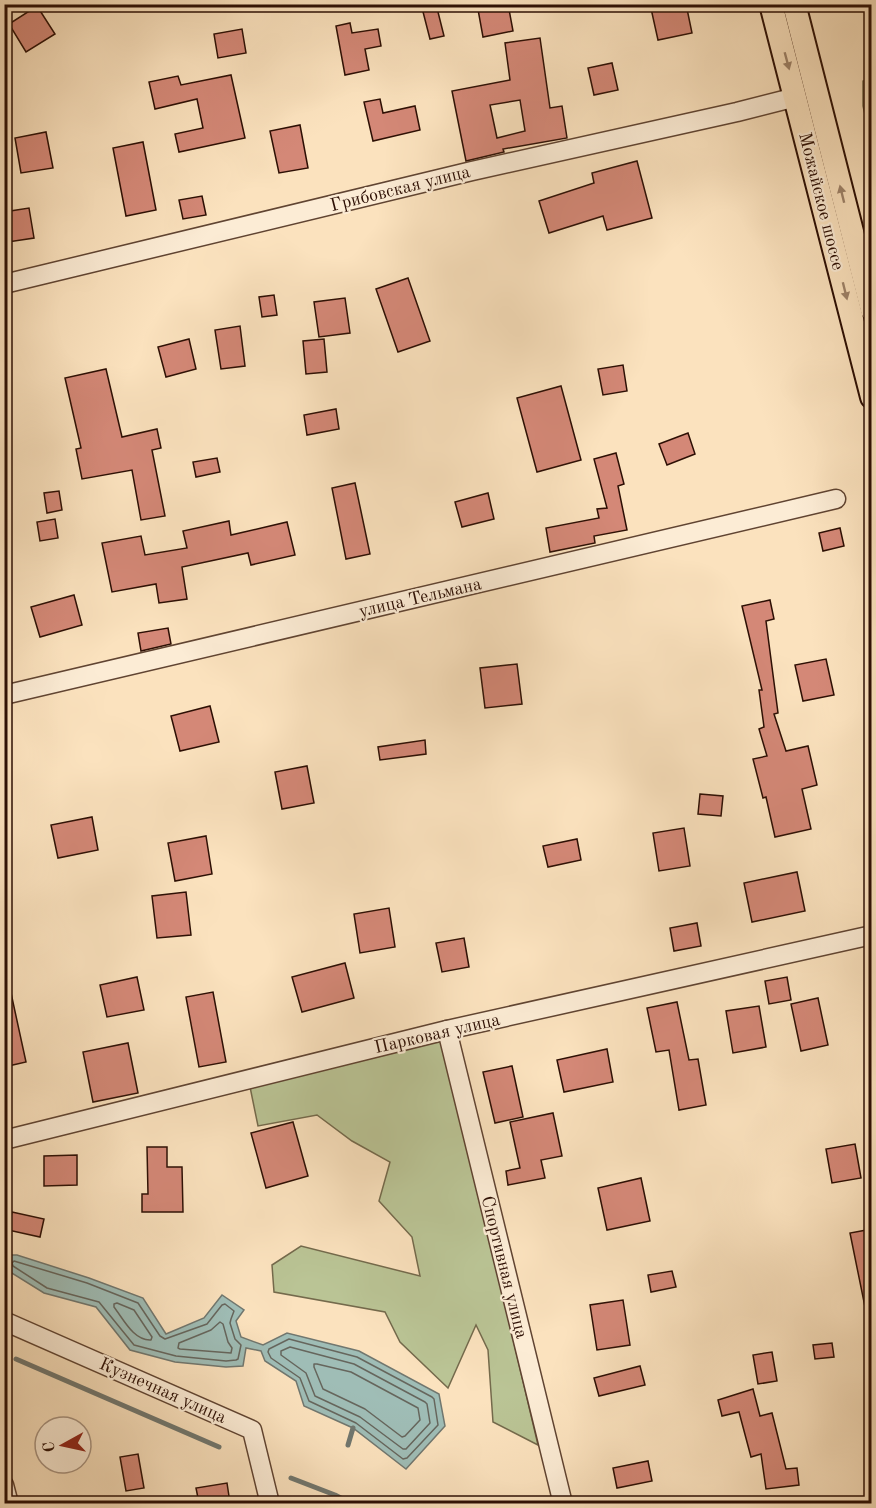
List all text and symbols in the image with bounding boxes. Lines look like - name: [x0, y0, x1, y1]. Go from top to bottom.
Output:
- one-way arrow: [782, 52, 792, 70]
- street label: Можайское шоссе: [795, 131, 847, 272]
- street label: Грибовская улица: [328, 163, 472, 215]
- one-way arrow: [836, 185, 846, 203]
- one-way arrow: [840, 282, 850, 300]
- street label: улица Тельмана: [357, 575, 484, 621]
- street label: Парковая улица: [373, 1011, 502, 1057]
- street label: Спортивная улица: [478, 1194, 530, 1340]
- street label: Кузнечная улица: [96, 1355, 229, 1427]
- north arrow: [33, 1415, 93, 1475]
- text: С: [41, 1440, 59, 1453]

